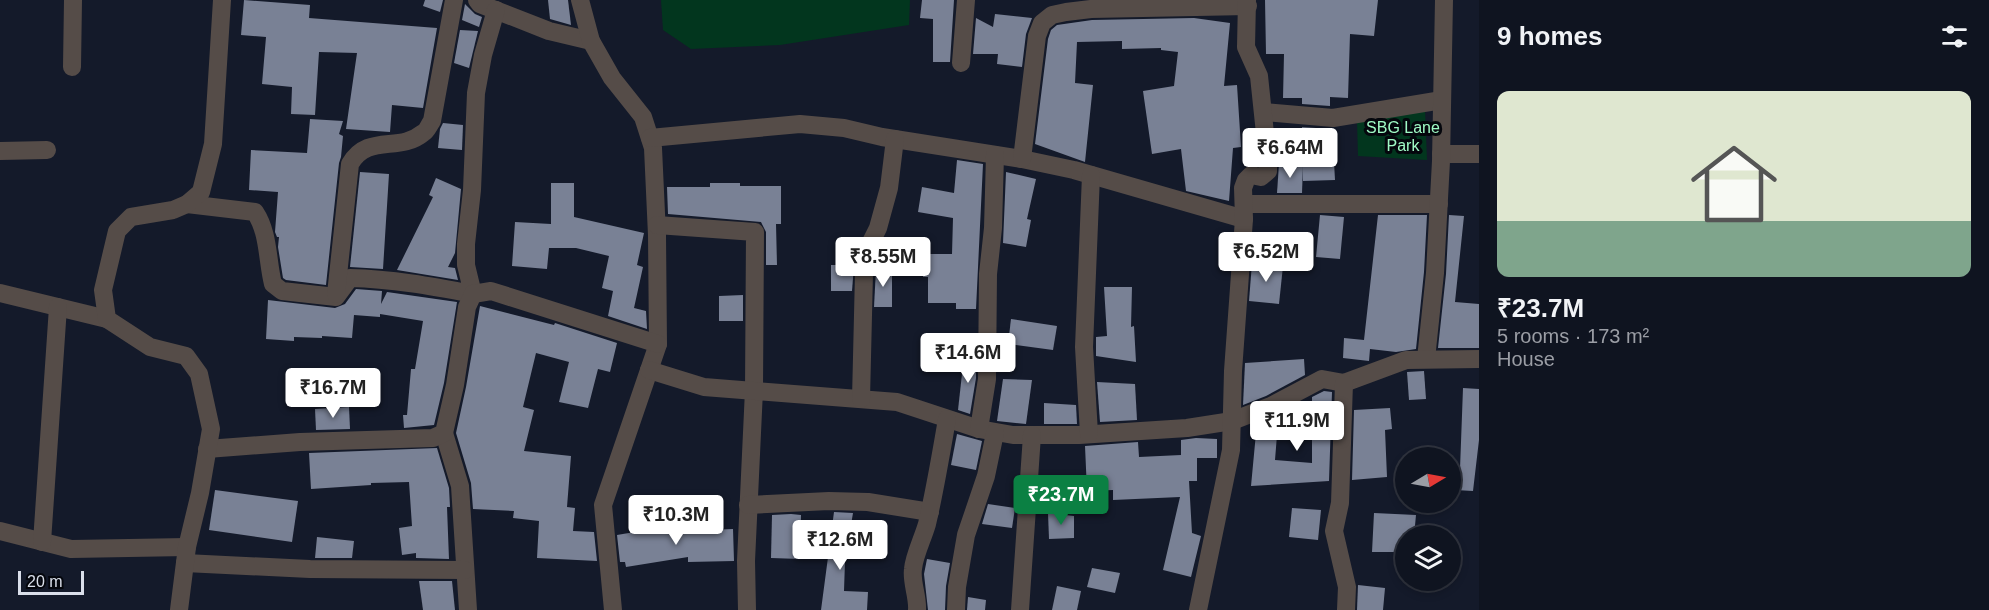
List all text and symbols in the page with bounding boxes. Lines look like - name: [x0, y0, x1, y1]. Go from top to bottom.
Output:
- icon: filters: [1938, 20, 1971, 53]
- text: 9 homes: [1497, 21, 1603, 51]
- park label: SBG Lane Park: [1366, 119, 1440, 154]
- pin: ₹6.64M: [1241, 128, 1339, 179]
- icon: home: [1680, 130, 1788, 238]
- text: ₹6.64M: [1256, 136, 1324, 158]
- pin: ₹6.52M: [1217, 232, 1315, 283]
- pin: ₹8.55M: [834, 237, 932, 288]
- text: ₹6.52M: [1232, 240, 1300, 262]
- text: ₹8.55M: [849, 245, 917, 267]
- text: ₹23.7M: [1497, 293, 1584, 323]
- text: 5 rooms · 173 m²: [1497, 325, 1649, 347]
- pin: ₹14.6M: [919, 333, 1017, 384]
- text: ₹14.6M: [934, 341, 1002, 363]
- text: House: [1497, 348, 1555, 370]
- pin: ₹16.7M: [284, 368, 382, 419]
- text: ₹16.7M: [299, 376, 367, 398]
- pin: ₹11.9M: [1248, 401, 1346, 452]
- text: ₹11.9M: [1264, 409, 1330, 431]
- north arrow: [1395, 447, 1461, 513]
- map controls: [1395, 447, 1461, 591]
- pin: ₹23.7M: [1012, 475, 1110, 526]
- text: ₹23.7M: [1027, 483, 1095, 505]
- pin: ₹10.3M: [627, 495, 725, 546]
- text: ₹10.3M: [642, 503, 710, 525]
- pin: ₹12.6M: [791, 520, 889, 571]
- button: layers: [1395, 525, 1461, 591]
- text: ₹12.6M: [806, 528, 874, 550]
- scale bar: [18, 568, 84, 596]
- text: 20 m: [27, 573, 63, 590]

